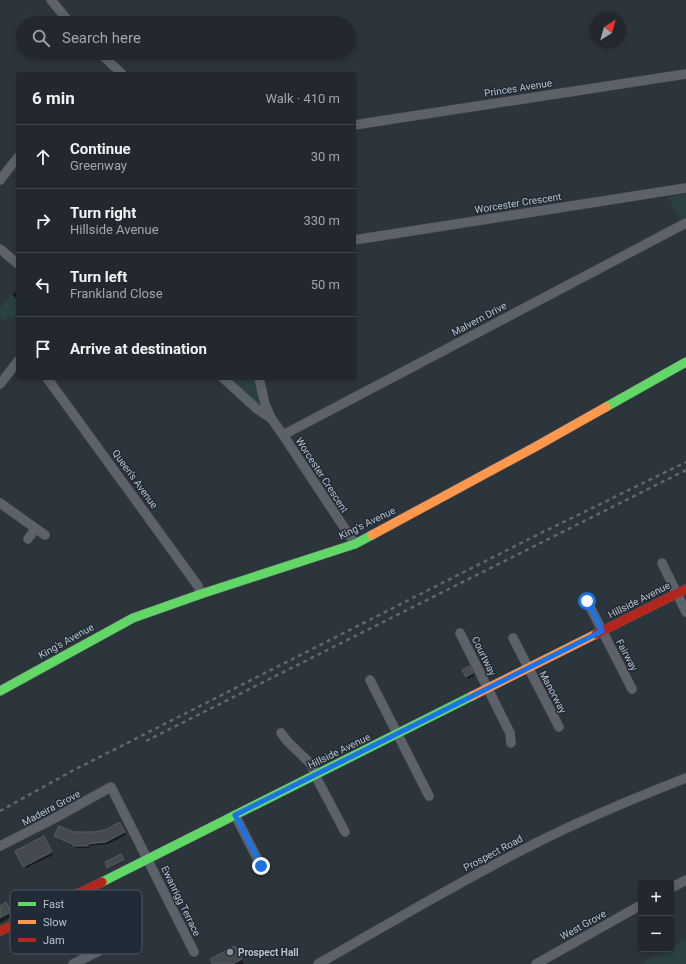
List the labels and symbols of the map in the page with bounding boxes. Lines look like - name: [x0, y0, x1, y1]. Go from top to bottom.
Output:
- north arrow: [590, 12, 626, 48]
- street label: Princes Avenue: [483, 77, 553, 99]
- street label: Worcester Crescent: [474, 191, 562, 215]
- street label: Malvern Drive: [450, 300, 508, 338]
- street label: Worcester Crescent: [294, 435, 350, 515]
- street label: Queen's Avenue: [110, 448, 160, 510]
- street label: King's Avenue: [337, 505, 397, 541]
- street label: Hillside Avenue: [606, 580, 672, 620]
- route start: [578, 592, 596, 610]
- street label: King's Avenue: [36, 621, 96, 661]
- street label: Courtway: [470, 635, 498, 678]
- street label: Fairway: [614, 637, 640, 673]
- street label: Manorway: [537, 669, 569, 715]
- street label: Hillside Avenue: [306, 731, 372, 771]
- street label: Madeira Grove: [20, 788, 82, 828]
- street label: Prospect Road: [462, 833, 524, 873]
- route end: [252, 857, 270, 875]
- street label: Ewanrigg Terrace: [159, 864, 203, 938]
- legend: [10, 890, 142, 954]
- text: Fast: [43, 898, 65, 911]
- street label: West Grove: [558, 908, 608, 942]
- text: Slow: [43, 916, 67, 929]
- text: Jam: [43, 934, 65, 947]
- marker: Prospect Hall: [225, 947, 235, 957]
- place label: Prospect Hall: [238, 947, 299, 958]

